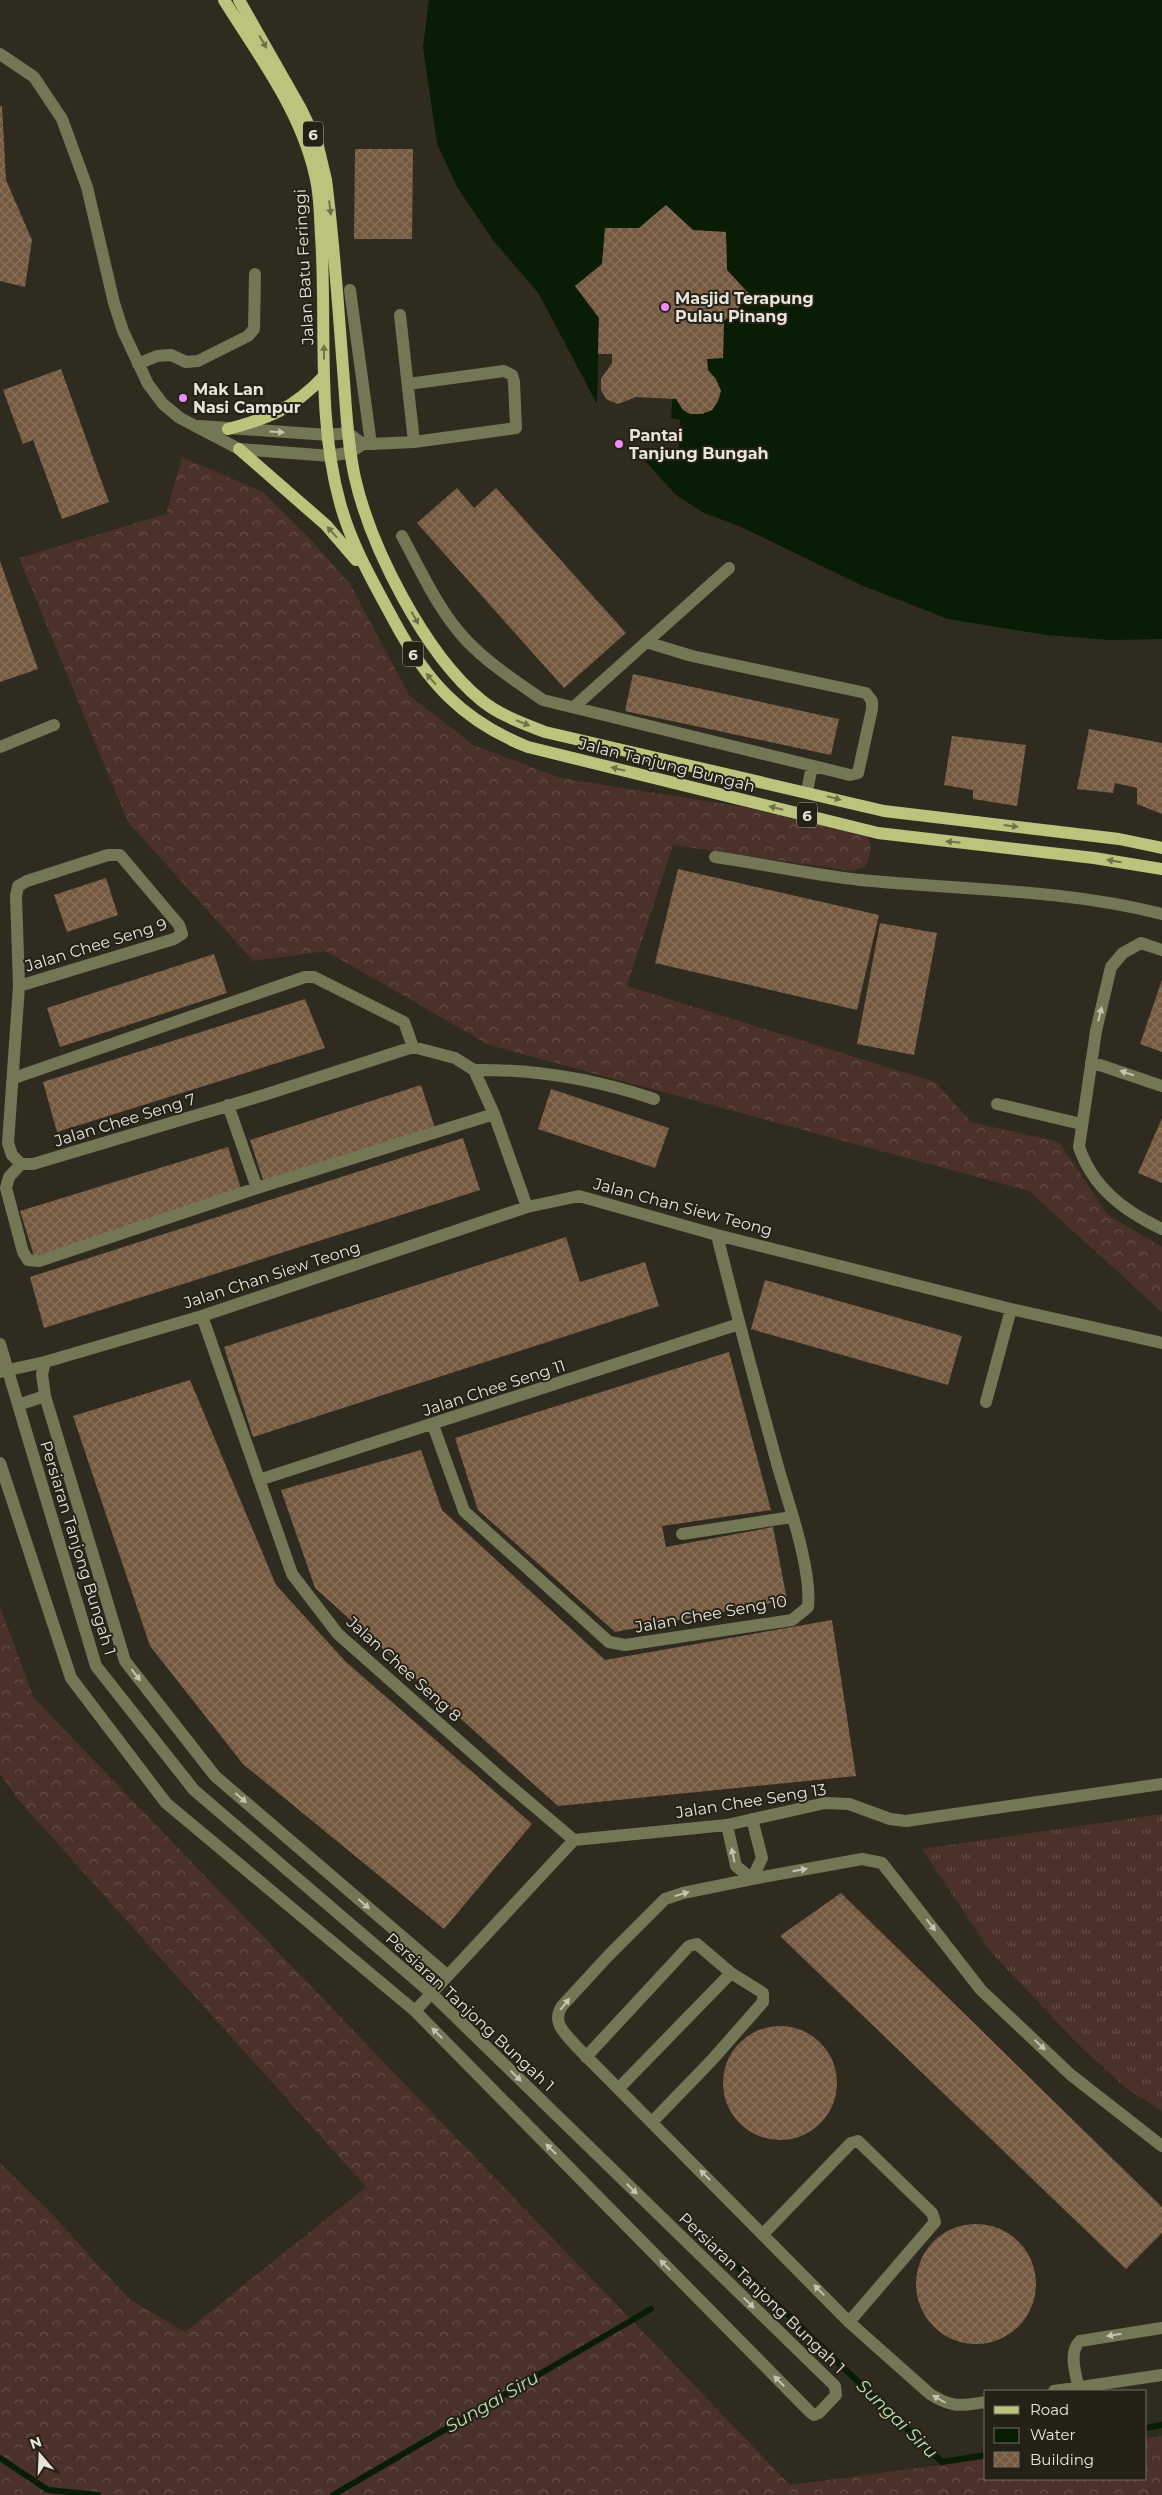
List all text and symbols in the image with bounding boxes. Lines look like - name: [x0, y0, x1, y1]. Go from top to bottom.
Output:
- one-way arrow: [259, 36, 268, 49]
- road number: 6: [303, 122, 323, 146]
- street label: Jalan Batu Feringgi: [290, 188, 318, 347]
- one-way arrow: [326, 200, 334, 216]
- place label: Masjid Terapung Pulau Pinang: [675, 289, 814, 326]
- marker: Masjid Terapung Pulau Pinang: [659, 301, 671, 313]
- one-way arrow: [320, 343, 328, 359]
- place label: Mak Lan Nasi Campur: [193, 380, 301, 417]
- marker: Mak Lan Nasi Campur: [177, 392, 189, 404]
- place label: Pantai Tanjung Bungah: [629, 426, 769, 463]
- one-way arrow: [269, 429, 285, 437]
- marker: Pantai Tanjung Bungah: [613, 438, 625, 450]
- one-way arrow: [326, 527, 338, 539]
- one-way arrow: [411, 610, 419, 625]
- road number: 6: [403, 642, 423, 666]
- one-way arrow: [425, 673, 436, 686]
- one-way arrow: [516, 720, 530, 728]
- street label: Jalan Tanjung Bungah: [576, 734, 757, 796]
- one-way arrow: [611, 765, 626, 773]
- one-way arrow: [826, 794, 841, 802]
- road number: 6: [797, 802, 817, 828]
- one-way arrow: [769, 804, 784, 812]
- one-way arrow: [1003, 822, 1019, 830]
- one-way arrow: [944, 838, 960, 846]
- one-way arrow: [1106, 856, 1122, 864]
- street label: Jalan Chee Seng 9: [22, 914, 169, 976]
- one-way arrow: [1096, 1007, 1104, 1022]
- one-way arrow: [1119, 1069, 1134, 1076]
- street label: Jalan Chee Seng 7: [51, 1089, 198, 1151]
- street label: Jalan Chan Siew Teong: [590, 1174, 775, 1240]
- street label: Jalan Chan Siew Teong: [180, 1237, 363, 1313]
- street label: Jalan Chee Seng 11: [419, 1356, 568, 1420]
- street label: Persiaran Tanjong Bungah 1: [36, 1438, 120, 1658]
- street label: Jalan Chee Seng 10: [633, 1591, 788, 1637]
- street label: Jalan Chee Seng 8: [342, 1612, 465, 1725]
- one-way arrow: [131, 1668, 141, 1682]
- street label: Jalan Chee Seng 13: [673, 1780, 828, 1822]
- one-way arrow: [234, 1793, 247, 1804]
- one-way arrow: [729, 1847, 737, 1863]
- one-way arrow: [792, 1866, 807, 1874]
- one-way arrow: [674, 1890, 689, 1898]
- one-way arrow: [358, 1899, 371, 1910]
- one-way arrow: [925, 1918, 936, 1931]
- street label: Persiaran Tanjong Bungah 1: [382, 1929, 558, 2095]
- one-way arrow: [559, 1998, 570, 2011]
- one-way arrow: [431, 2028, 443, 2040]
- one-way arrow: [1033, 2039, 1045, 2051]
- one-way arrow: [510, 2070, 522, 2082]
- one-way arrow: [545, 2143, 557, 2155]
- one-way arrow: [699, 2169, 711, 2181]
- one-way arrow: [626, 2183, 638, 2195]
- street label: Persiaran Tanjong Bungah 1: [675, 2209, 849, 2377]
- one-way arrow: [659, 2259, 671, 2271]
- one-way arrow: [813, 2285, 825, 2297]
- one-way arrow: [743, 2297, 755, 2309]
- one-way arrow: [1105, 2331, 1121, 2339]
- water label: Sungai Siru: [441, 2366, 543, 2438]
- one-way arrow: [773, 2375, 785, 2387]
- water label: Sungai Siru: [852, 2375, 942, 2463]
- legend: [984, 2390, 1147, 2480]
- one-way arrow: [932, 2395, 945, 2404]
- text: Road: [1030, 2400, 1069, 2419]
- text: Water: [1030, 2425, 1076, 2444]
- north arrow: [15, 2430, 65, 2480]
- text: N: [27, 2432, 44, 2453]
- text: Building: [1030, 2450, 1094, 2469]

